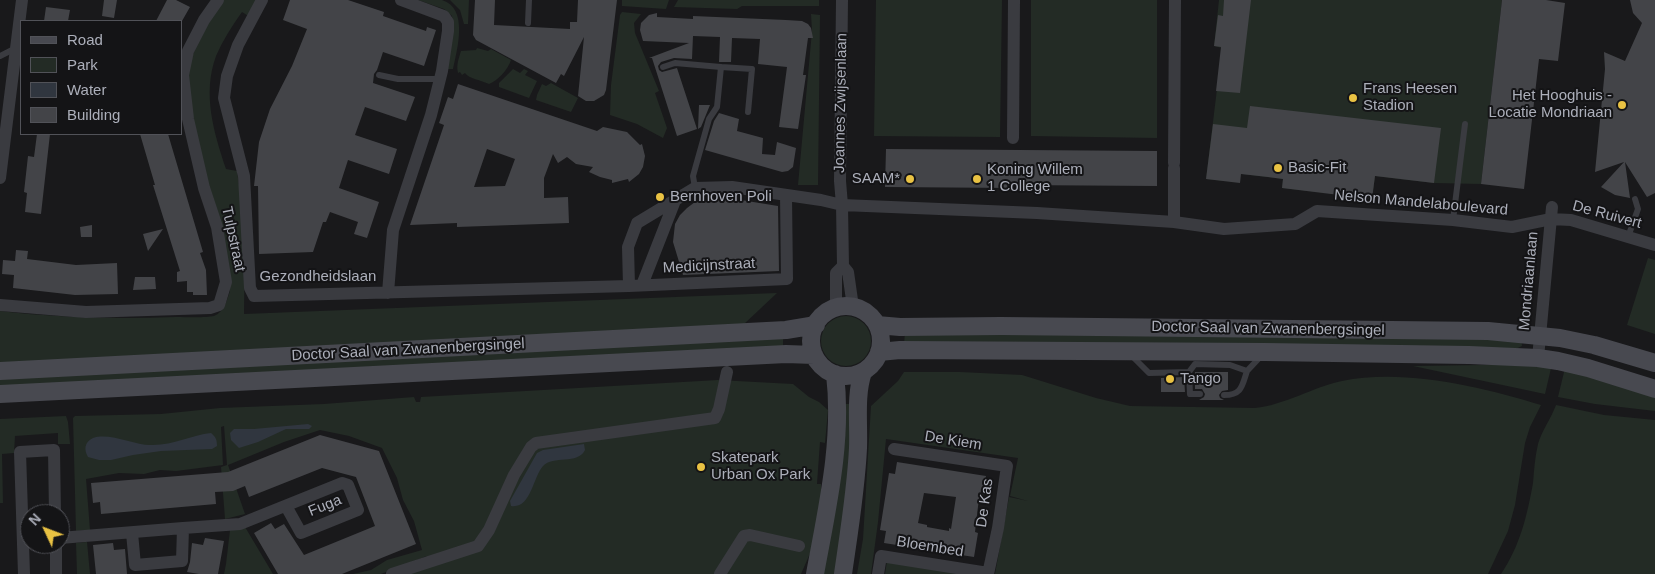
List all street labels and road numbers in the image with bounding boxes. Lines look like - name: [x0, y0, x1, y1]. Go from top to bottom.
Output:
- street label: Joannes Zwijsenlaan: [831, 33, 851, 173]
- street label: Nelson Mandelaboulevard: [1333, 186, 1509, 220]
- street label: De Ruivert: [1570, 197, 1644, 233]
- street label: Tulpstraat: [217, 205, 249, 273]
- street label: Mondriaanlaan: [1516, 231, 1542, 331]
- street label: Medicijnstraat: [662, 255, 756, 277]
- street label: Gezondheidslaan: [260, 268, 376, 286]
- street label: Doctor Saal van Zwanenbergsingel: [1151, 318, 1385, 340]
- street label: Doctor Saal van Zwanenbergsingel: [291, 335, 525, 365]
- street label: De Kiem: [923, 428, 983, 454]
- street label: De Kas: [973, 477, 997, 529]
- street label: Fuga: [306, 491, 344, 521]
- street label: Bloembed: [895, 533, 965, 561]

